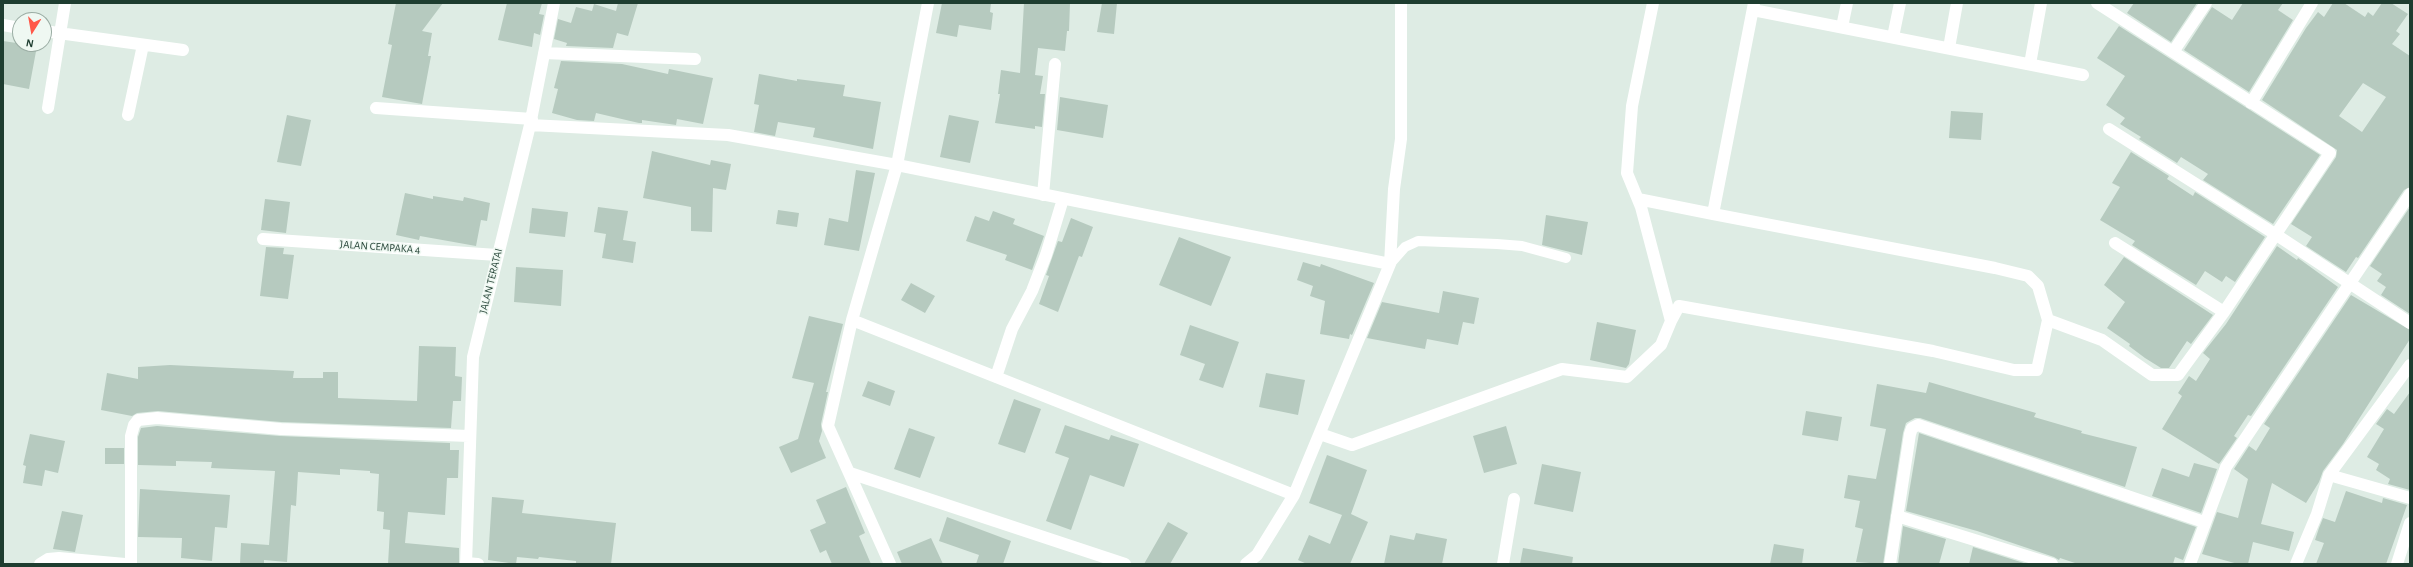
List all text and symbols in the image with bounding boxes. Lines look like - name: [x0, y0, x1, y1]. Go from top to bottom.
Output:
- north arrow: [12, 12, 52, 52]
- text: N: [25, 37, 35, 49]
- street label: JALAN CEMPAKA 4: [339, 238, 421, 256]
- street label: JALAN TERATAI: [477, 247, 505, 315]

